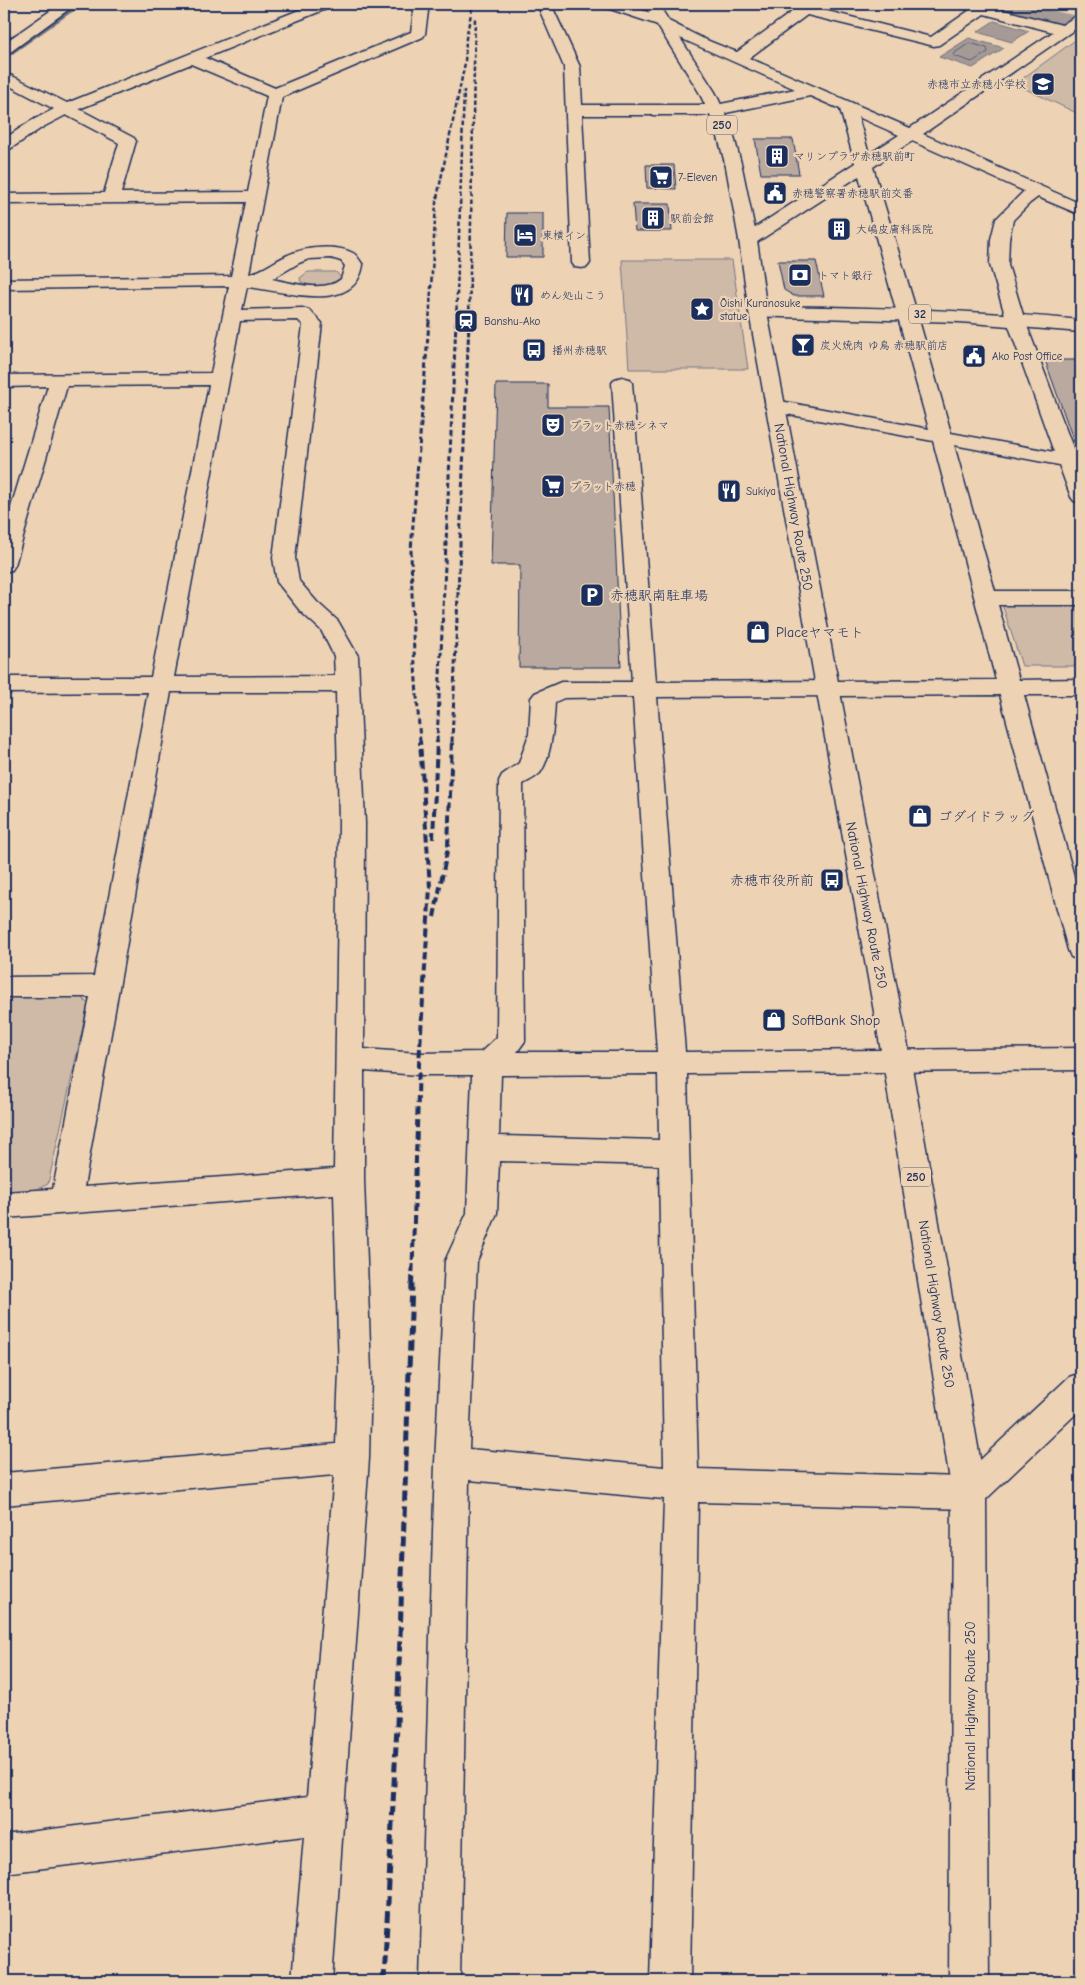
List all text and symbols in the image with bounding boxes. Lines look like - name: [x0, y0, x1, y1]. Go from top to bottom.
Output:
- school or university icon: 赤穂市立赤穂小学校: [1030, 71, 1056, 97]
- place label: 赤穂市立赤穂小学校: [927, 78, 1026, 91]
- road number: 250: [707, 116, 737, 134]
- building icon: マリンプラザ赤穂駅前町: [764, 143, 790, 169]
- place label: マリンプラザ赤穂駅前町: [794, 150, 915, 163]
- supermarket icon: 7-Eleven: [648, 164, 674, 190]
- place label: 7-Eleven: [678, 171, 717, 184]
- public building icon: 赤穂警察署赤穂駅前交番: [762, 180, 788, 206]
- place label: 赤穂警察署赤穂駅前交番: [792, 187, 913, 200]
- building icon: 駅前会館: [640, 205, 666, 231]
- place label: 駅前会館: [670, 212, 714, 225]
- building icon: 大嶋皮膚科医院: [826, 216, 852, 242]
- hotel icon: 東横イン: [512, 222, 538, 248]
- place label: 大嶋皮膚科医院: [856, 223, 933, 236]
- place label: 東横イン: [542, 229, 586, 242]
- bank icon: トマト銀行: [787, 262, 813, 288]
- place label: トマト銀行: [818, 269, 873, 282]
- restaurant icon: めん処山こう: [509, 282, 535, 308]
- place label: めん処山こう: [540, 289, 606, 302]
- place icon: Ōishi Kuranosuke statue: [689, 296, 715, 322]
- place label: Ōishi Kuranosuke statue: [720, 297, 801, 323]
- road number: 32: [909, 304, 931, 324]
- station icon: Banshu-Ako: [453, 308, 479, 334]
- place label: Banshu-Ako: [484, 315, 541, 328]
- bar icon: 炭火焼肉 ゆ鳥 赤穂駅前店: [790, 332, 816, 358]
- bus stop icon: 播州赤穂駅: [521, 337, 547, 363]
- place label: 炭火焼肉 ゆ鳥 赤穂駅前店: [820, 339, 948, 352]
- public building icon: Ako Post Office: [961, 343, 987, 369]
- place label: 播州赤穂駅: [552, 344, 607, 357]
- place label: Ako Post Office: [992, 350, 1063, 363]
- theatre icon: プラット赤穂シネマ: [540, 412, 566, 438]
- place label: プラット赤穂シネマ: [570, 419, 669, 432]
- street label: National Highway Route 250: [770, 422, 817, 592]
- supermarket icon: プラット赤穂: [540, 473, 566, 499]
- restaurant icon: Sukiya: [716, 478, 742, 504]
- place label: プラット赤穂: [570, 480, 636, 493]
- place label: Sukiya: [746, 485, 776, 498]
- parking icon: 赤穂駅南駐車場: [579, 582, 605, 608]
- place label: 赤穂駅南駐車場: [610, 587, 708, 604]
- shop icon: Placeヤマモト: [745, 619, 771, 645]
- place label: Placeヤマモト: [776, 624, 864, 641]
- shop icon: ゴダイドラッグ: [907, 803, 933, 829]
- place label: ゴダイドラッグ: [938, 808, 1035, 825]
- street label: National Highway Route 250: [842, 820, 891, 990]
- bus stop icon: 赤穂市役所前: [819, 867, 845, 893]
- place label: 赤穂市役所前: [730, 872, 814, 889]
- shop icon: SoftBank Shop: [761, 1007, 787, 1033]
- place label: SoftBank Shop: [792, 1012, 880, 1029]
- road number: 250: [901, 1168, 931, 1186]
- street label: National Highway Route 250: [915, 1219, 958, 1389]
- street label: National Highway Route 250: [962, 1621, 979, 1791]

